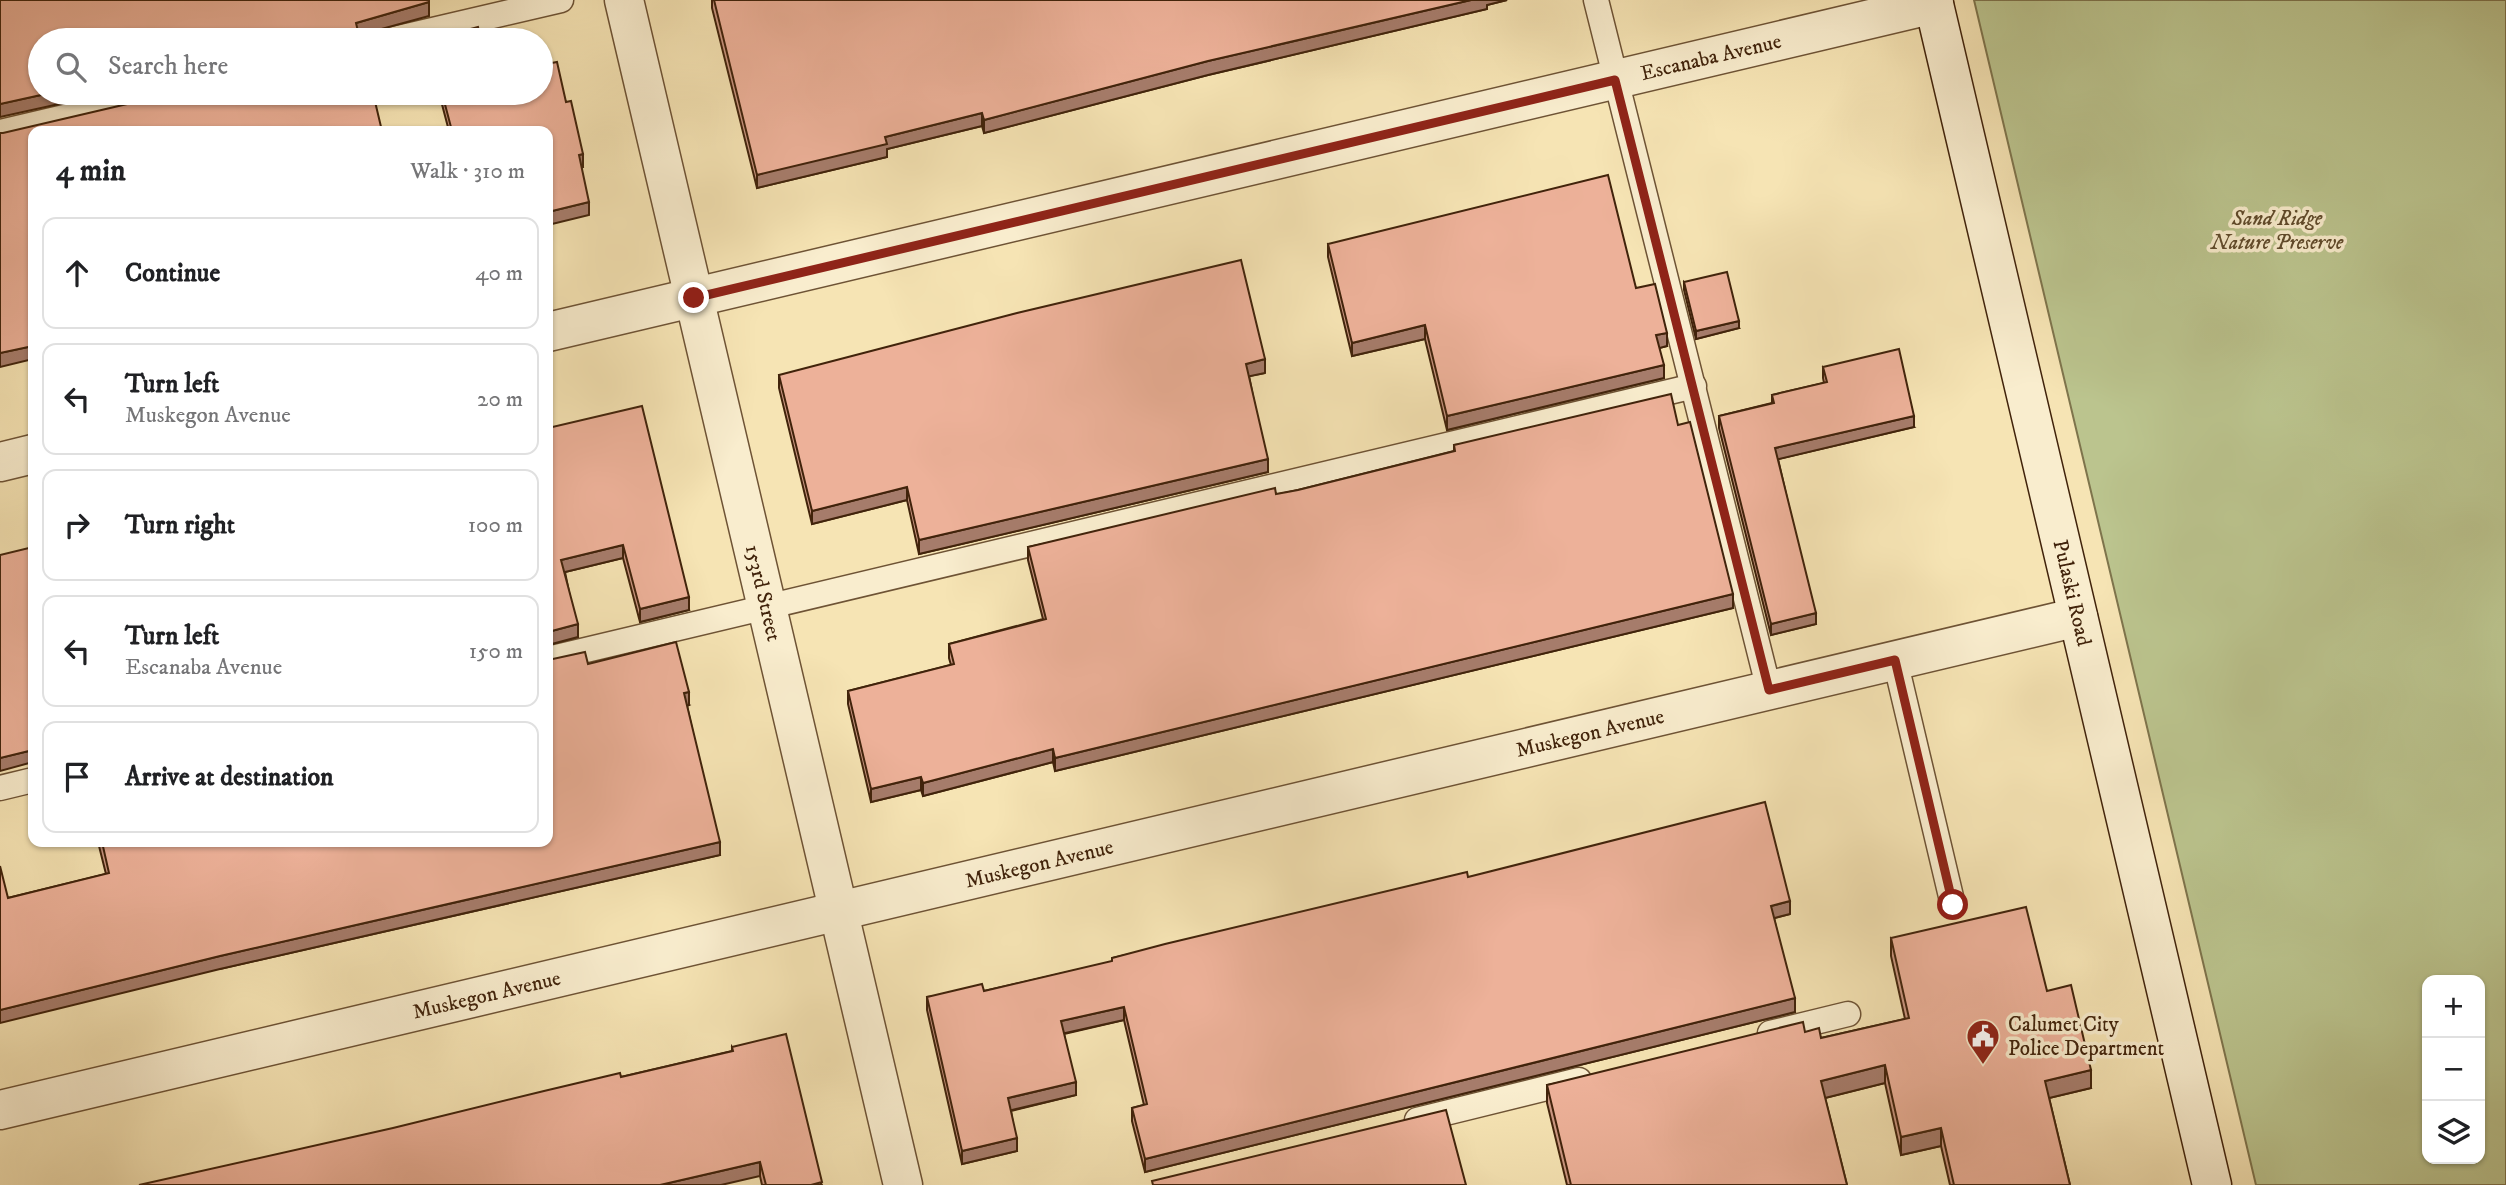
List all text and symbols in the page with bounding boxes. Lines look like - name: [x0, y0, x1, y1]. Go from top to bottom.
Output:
- search box: [28, 28, 553, 105]
- street label: Escanaba Avenue: [1638, 29, 1784, 87]
- icon: search: [52, 48, 90, 86]
- text: Search here: [108, 50, 228, 83]
- text: 4 min: [56, 153, 126, 190]
- text: Walk · 310 m: [410, 157, 525, 186]
- park label: Sand Ridge Nature Preserve: [2210, 206, 2344, 256]
- icon: ahead: [58, 254, 96, 292]
- text: Continue: [125, 257, 220, 290]
- text: 40 m: [475, 259, 523, 288]
- route end: [678, 282, 709, 313]
- text: Turn left: [125, 368, 219, 401]
- icon: left: [58, 380, 96, 418]
- text: 20 m: [477, 385, 523, 414]
- text: Muskegon Avenue: [125, 401, 291, 430]
- icon: right: [58, 506, 96, 544]
- text: Turn right: [125, 509, 235, 542]
- text: 100 m: [468, 511, 523, 540]
- street label: Pulaski Road: [2047, 537, 2097, 649]
- street label: 153rd Street: [739, 542, 787, 644]
- text: Turn left: [125, 620, 219, 653]
- icon: left: [58, 632, 96, 670]
- text: 150 m: [469, 637, 523, 666]
- text: Escanaba Avenue: [125, 653, 282, 682]
- street label: Muskegon Avenue: [1513, 704, 1667, 764]
- icon: arrive: [58, 758, 96, 796]
- text: Arrive at destination: [125, 761, 334, 794]
- street label: Muskegon Avenue: [963, 834, 1116, 895]
- route start: [1937, 889, 1968, 920]
- street label: Muskegon Avenue: [410, 965, 564, 1026]
- map controls: [2422, 975, 2485, 1164]
- button: +: [2422, 975, 2485, 1038]
- place label: Calumet City Police Department: [2008, 1012, 2165, 1062]
- public building icon: Calumet City Police Department: [1964, 1017, 2002, 1066]
- button: −: [2422, 1038, 2485, 1101]
- button: layers: [2422, 1101, 2485, 1164]

